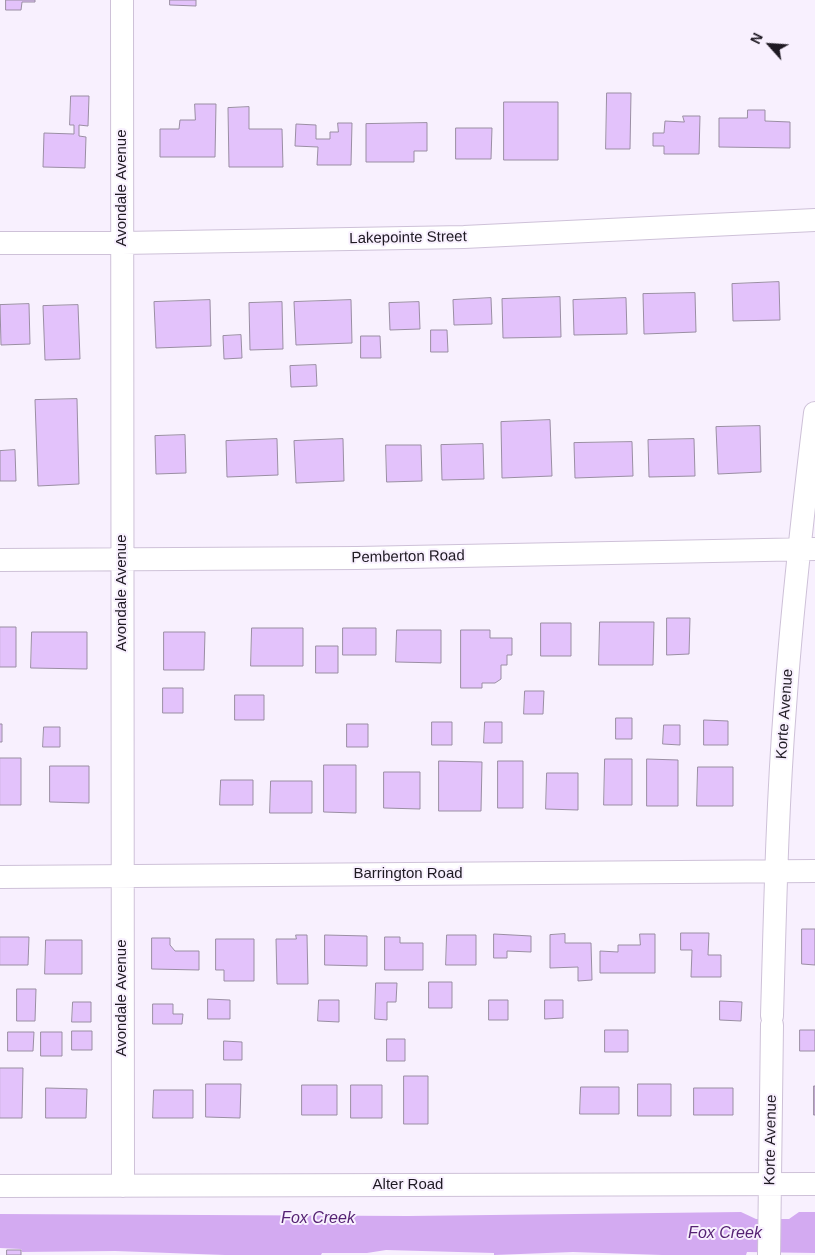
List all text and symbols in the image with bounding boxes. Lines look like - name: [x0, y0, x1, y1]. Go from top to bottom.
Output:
- north arrow: [745, 20, 795, 70]
- text: N: [747, 30, 766, 46]
- street label: Avondale Avenue: [113, 129, 131, 247]
- street label: Lakepointe Street: [349, 228, 467, 248]
- street label: Avondale Avenue: [113, 534, 131, 652]
- street label: Pemberton Road: [351, 547, 465, 567]
- street label: Korte Avenue: [773, 668, 797, 760]
- street label: Barrington Road: [353, 865, 463, 883]
- street label: Avondale Avenue: [113, 939, 131, 1057]
- street label: Korte Avenue: [761, 1095, 781, 1185]
- street label: Alter Road: [373, 1176, 443, 1194]
- water label: Fox Creek: [281, 1209, 355, 1229]
- water label: Fox Creek: [688, 1224, 762, 1244]

